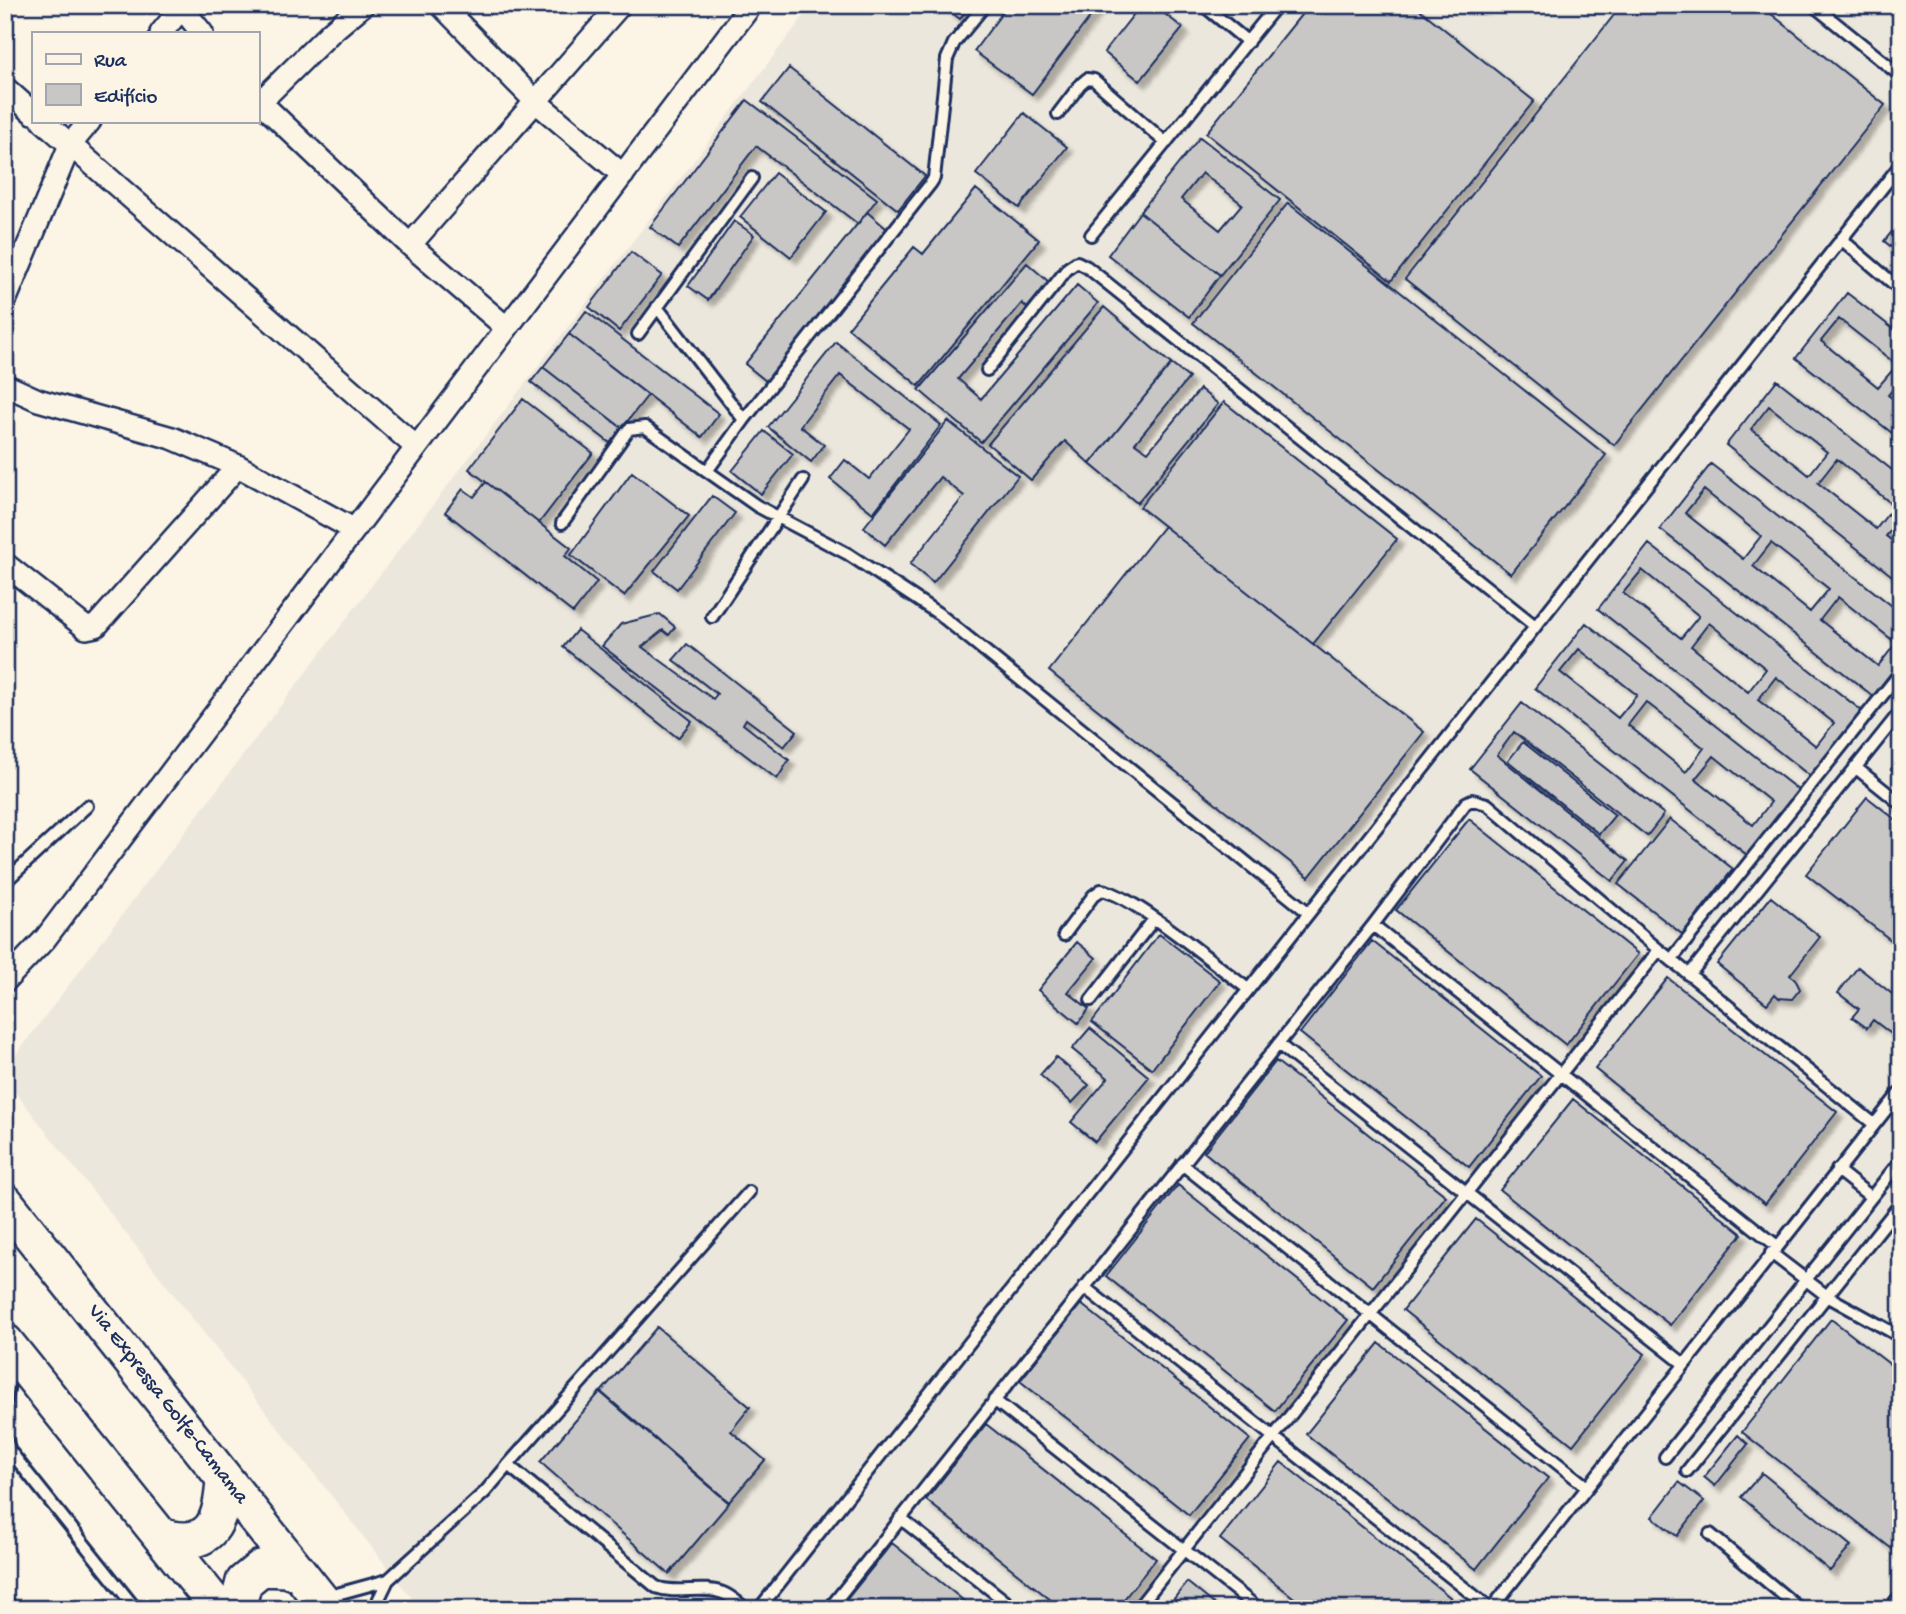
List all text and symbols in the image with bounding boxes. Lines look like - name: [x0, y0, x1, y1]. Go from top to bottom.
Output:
- legend: [32, 32, 259, 122]
- text: Rua: [94, 50, 128, 75]
- text: Edifício: [94, 86, 158, 111]
- street label: Via Expressa Golfe-Camama: [81, 1299, 254, 1511]

